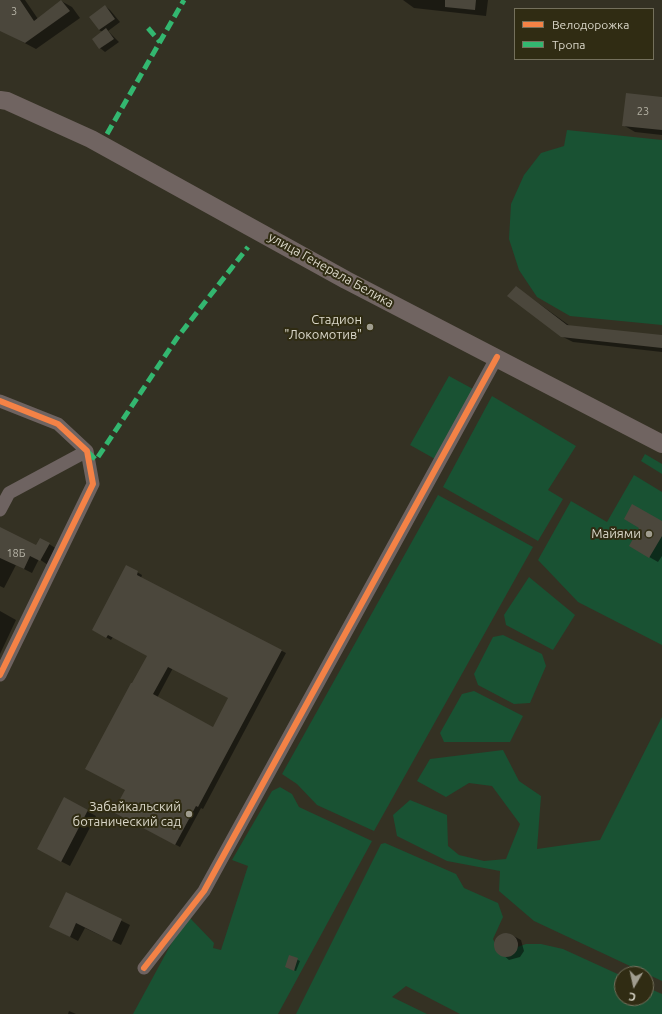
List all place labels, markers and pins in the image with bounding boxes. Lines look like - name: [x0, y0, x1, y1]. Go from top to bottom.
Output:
- place label: Стадион "Локомотив": [284, 312, 362, 343]
- marker: Стадион "Локомотив": [365, 322, 375, 332]
- place label: Майями: [591, 526, 641, 542]
- marker: Майями: [644, 529, 654, 539]
- place label: Забайкальский ботанический сад: [73, 799, 181, 830]
- marker: Забайкальский ботанический сад: [184, 809, 194, 819]

